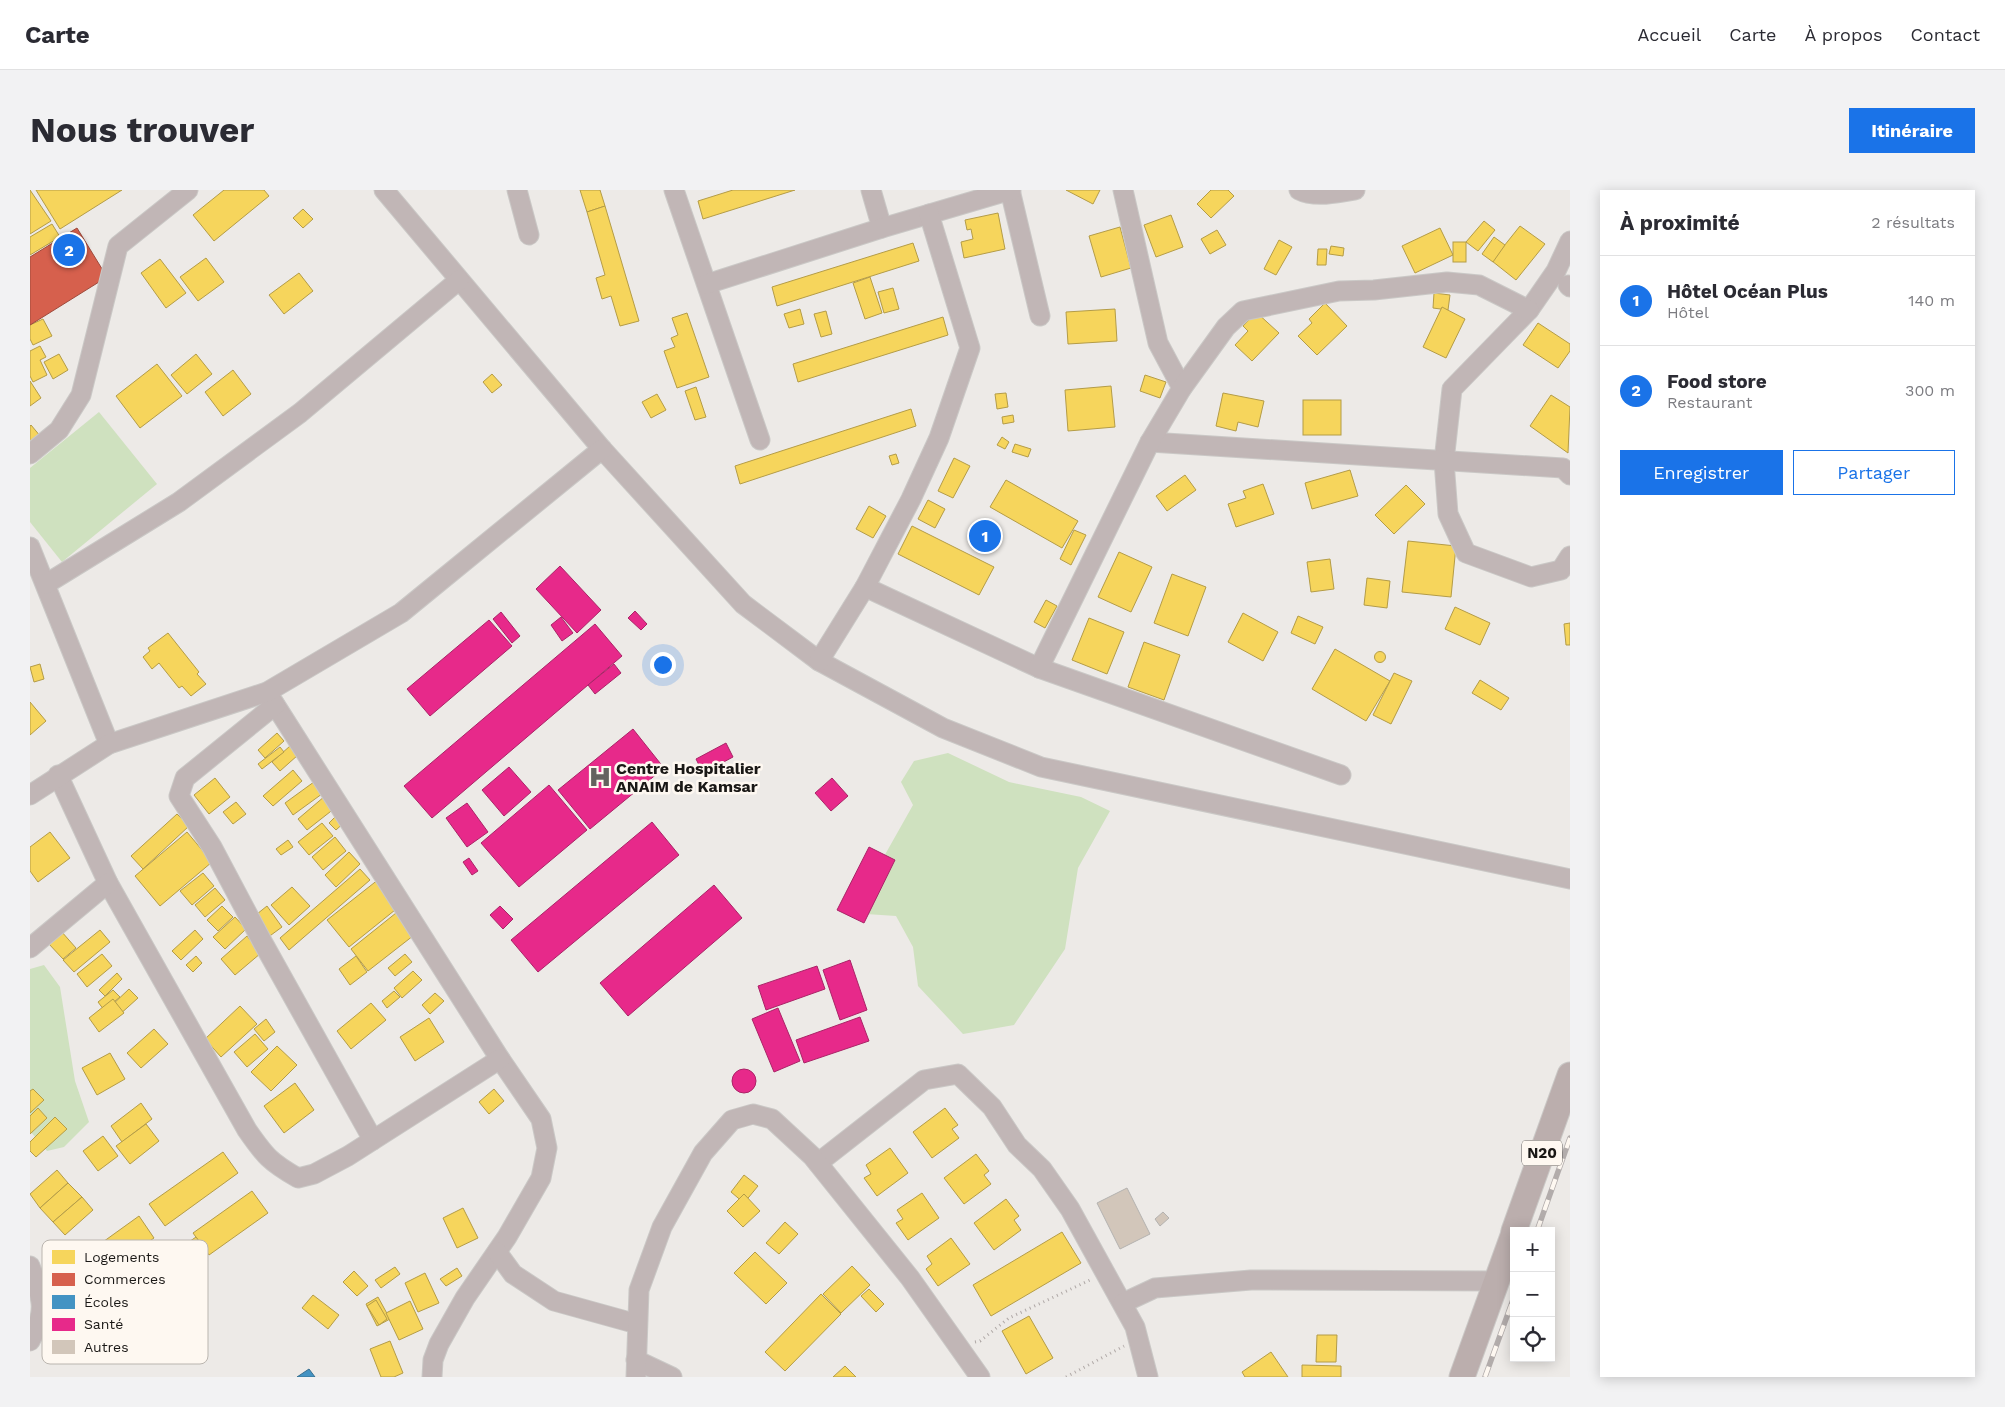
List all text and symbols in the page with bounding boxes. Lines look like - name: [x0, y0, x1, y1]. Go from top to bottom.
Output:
- text: Carte: [25, 21, 90, 49]
- text: Accueil: [1638, 24, 1701, 45]
- text: Carte: [1729, 24, 1776, 45]
- text: À propos: [1804, 24, 1882, 45]
- text: Contact: [1910, 24, 1980, 45]
- button: Itinéraire: [1849, 108, 1975, 153]
- text: Nous trouver: [30, 109, 254, 151]
- text: À proximité: [1620, 210, 1740, 235]
- text: 2 résultats: [1871, 213, 1955, 232]
- pin: 2: [53, 231, 85, 269]
- text: Hôtel Océan Plus: [1667, 280, 1828, 303]
- text: 1: [1633, 291, 1639, 310]
- text: 140 m: [1908, 291, 1955, 310]
- text: Hôtel: [1667, 303, 1709, 322]
- text: Food store: [1667, 370, 1767, 393]
- text: 2: [1631, 381, 1641, 400]
- text: 300 m: [1905, 381, 1955, 400]
- text: Restaurant: [1667, 393, 1753, 412]
- button: Enregistrer: [1620, 450, 1783, 495]
- button: Partager: [1793, 450, 1955, 495]
- pin: 1: [969, 517, 1001, 555]
- your location: [650, 652, 676, 678]
- place label: Centre Hospitalier ANAIM de Kamsar: [616, 759, 761, 796]
- hospital icon: Centre Hospitalier ANAIM de Kamsar: [587, 764, 613, 790]
- road number: N20: [1522, 1140, 1562, 1166]
- map controls: [1510, 1227, 1555, 1362]
- button: +: [1510, 1227, 1555, 1272]
- legend: [42, 1240, 208, 1364]
- text: Logements: [84, 1249, 159, 1265]
- text: Commerces: [84, 1271, 166, 1287]
- button: −: [1510, 1272, 1555, 1317]
- text: Écoles: [84, 1294, 129, 1310]
- text: Santé: [84, 1316, 123, 1332]
- button: locate: [1510, 1317, 1555, 1362]
- text: Autres: [84, 1339, 129, 1355]

